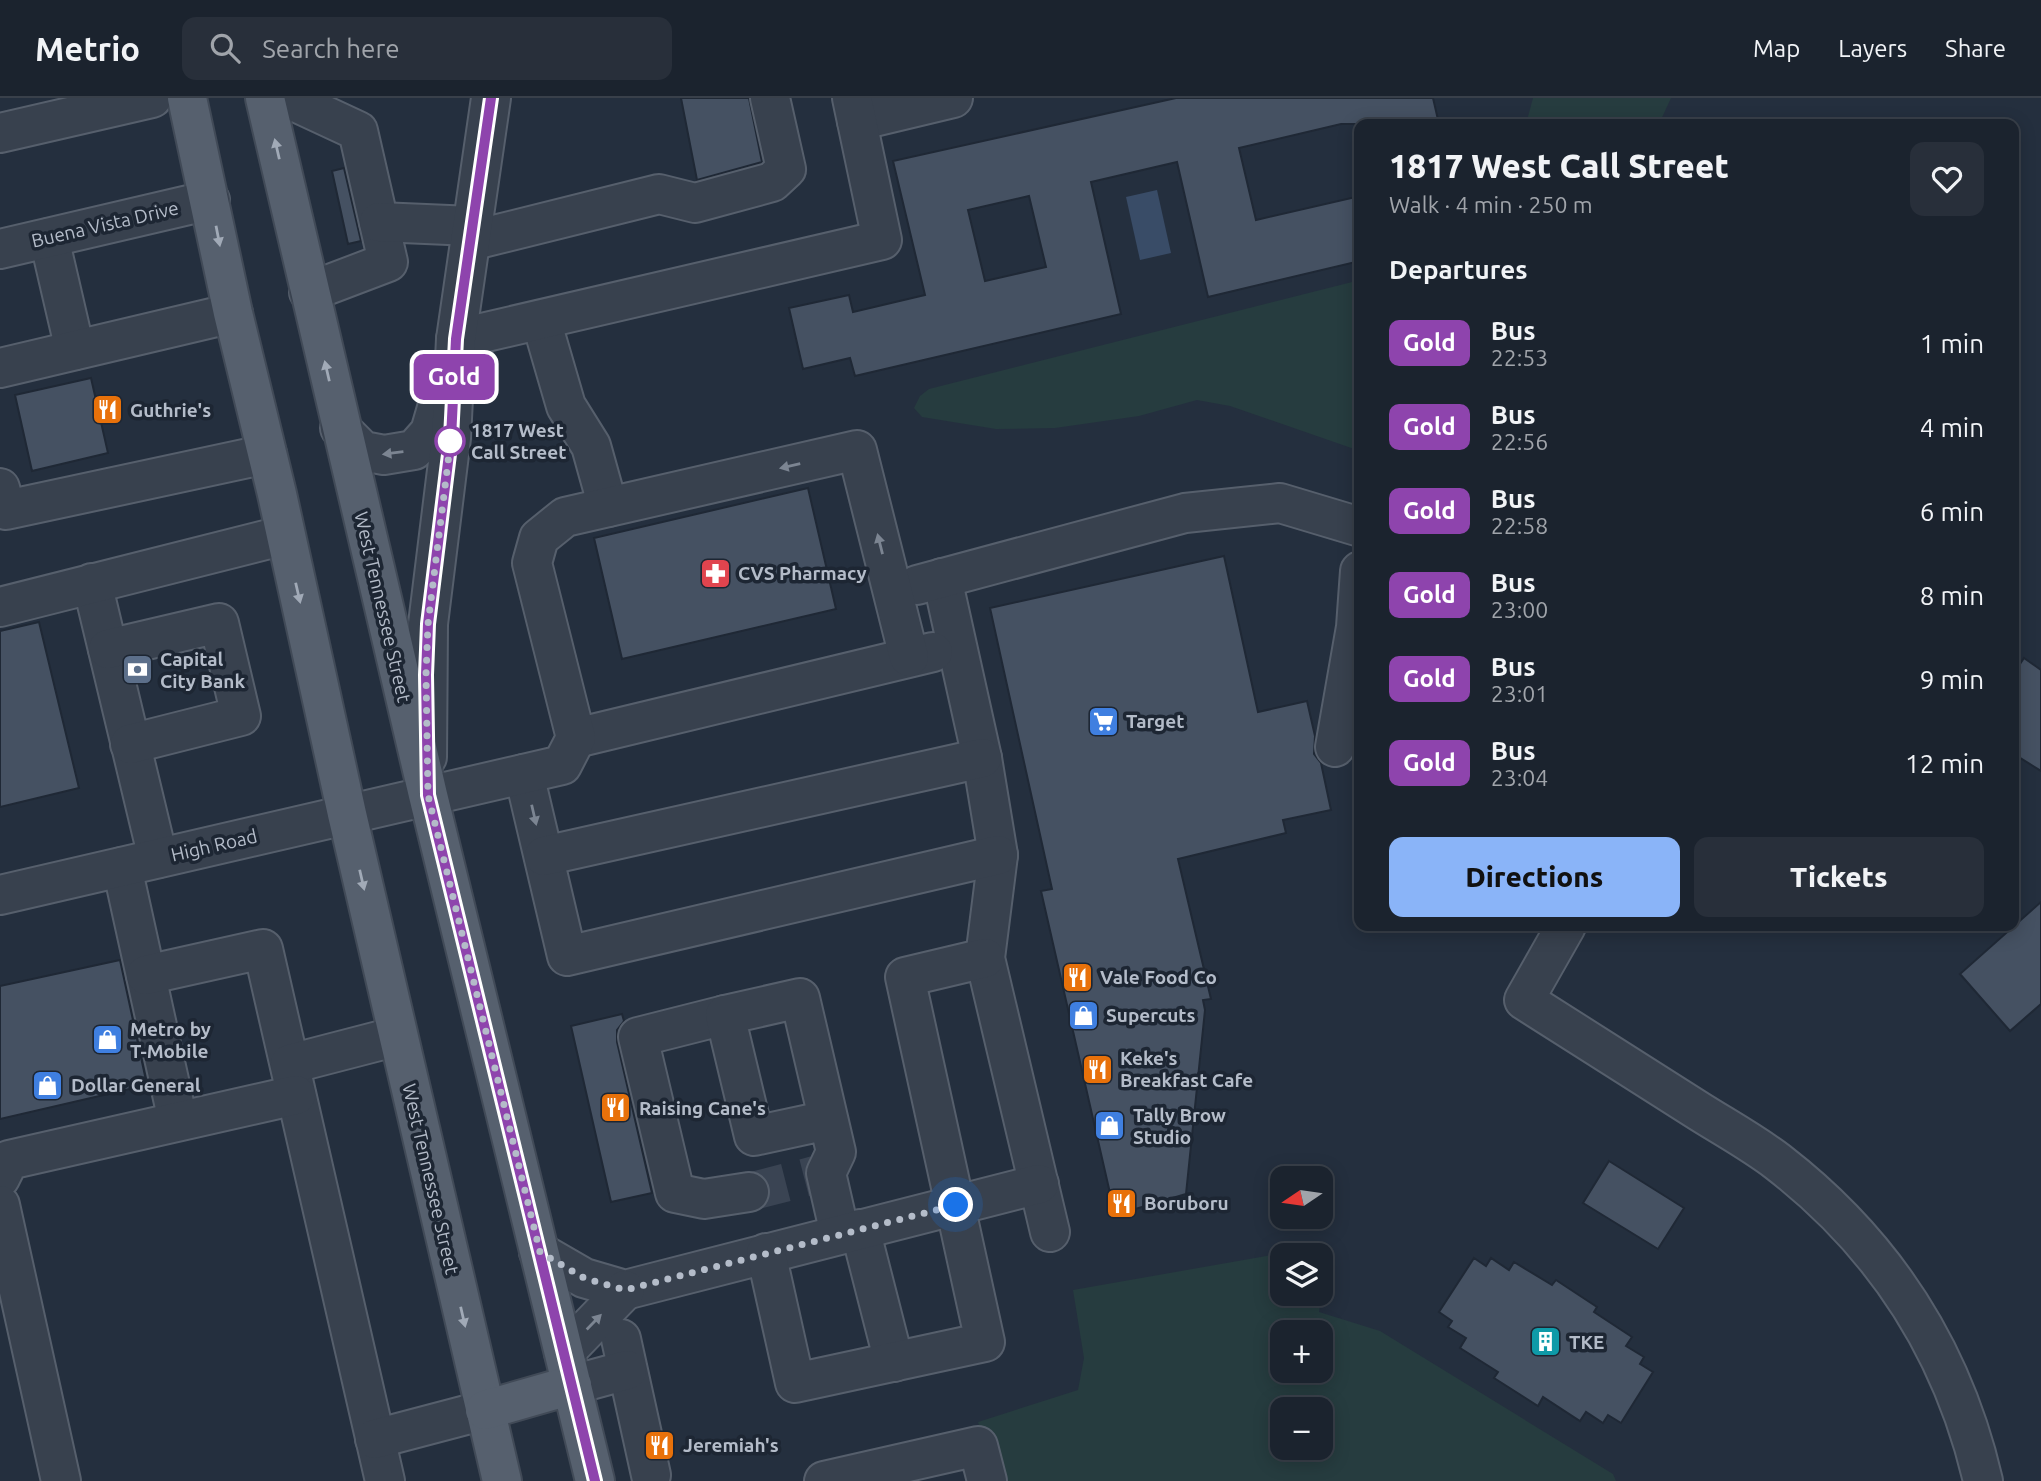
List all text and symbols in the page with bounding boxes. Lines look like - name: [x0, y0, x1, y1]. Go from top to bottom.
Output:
- search box: [182, 17, 672, 80]
- icon: search: [206, 29, 244, 67]
- text: Metrio: [35, 30, 140, 67]
- text: Search here: [262, 34, 400, 63]
- text: Map: [1753, 35, 1800, 62]
- text: Layers: [1838, 35, 1907, 62]
- text: Share: [1945, 35, 2006, 62]
- one-way arrow: [271, 138, 282, 160]
- button: heart: [1910, 142, 1984, 216]
- text: 1817 West Call Street: [1389, 147, 1729, 184]
- text: Walk · 4 min · 250 m: [1389, 192, 1593, 217]
- street label: Buena Vista Drive: [29, 196, 181, 252]
- one-way arrow: [212, 225, 223, 247]
- text: Departures: [1389, 255, 1527, 284]
- text: Bus: [1491, 316, 1535, 345]
- text: Gold: [1403, 329, 1456, 356]
- text: 1 min: [1920, 329, 1984, 358]
- text: 22:53: [1491, 345, 1548, 370]
- line badge: Gold: [405, 354, 503, 400]
- one-way arrow: [321, 360, 332, 382]
- text: Gold: [428, 363, 480, 390]
- restaurant icon: Guthrie's: [90, 393, 124, 427]
- place label: Guthrie's: [130, 399, 211, 421]
- text: Bus: [1491, 400, 1535, 429]
- text: Gold: [1403, 413, 1456, 440]
- text: 4 min: [1920, 413, 1984, 442]
- place label: 1817 West Call Street: [471, 419, 566, 463]
- marker: 1817 West Call Street: [435, 426, 465, 456]
- text: 22:56: [1491, 429, 1548, 454]
- one-way arrow: [382, 447, 404, 458]
- one-way arrow: [779, 460, 801, 471]
- text: Bus: [1491, 484, 1535, 513]
- text: Gold: [1403, 497, 1456, 524]
- text: 6 min: [1920, 497, 1984, 526]
- street label: West Tennessee Street: [350, 510, 416, 705]
- text: 22:58: [1491, 513, 1548, 538]
- one-way arrow: [874, 533, 885, 555]
- pharmacy icon: CVS Pharmacy: [698, 556, 732, 590]
- place label: CVS Pharmacy: [738, 562, 867, 584]
- text: Bus: [1491, 568, 1535, 597]
- text: Gold: [1403, 581, 1456, 608]
- text: 8 min: [1920, 581, 1984, 610]
- one-way arrow: [292, 582, 303, 604]
- text: 23:00: [1491, 597, 1548, 622]
- place label: Capital City Bank: [160, 648, 245, 692]
- text: Bus: [1491, 652, 1535, 681]
- bank icon: Capital City Bank: [120, 653, 154, 687]
- text: Gold: [1403, 665, 1456, 692]
- text: 9 min: [1920, 665, 1984, 694]
- text: 23:01: [1491, 681, 1548, 706]
- supermarket icon: Target: [1086, 704, 1120, 738]
- place label: Target: [1126, 710, 1184, 732]
- text: Bus: [1491, 736, 1535, 765]
- text: Gold: [1403, 749, 1456, 776]
- text: 12 min: [1905, 749, 1984, 778]
- text: 23:04: [1491, 765, 1548, 790]
- one-way arrow: [529, 804, 540, 826]
- street label: High Road: [169, 824, 259, 866]
- button: Directions: [1389, 837, 1680, 917]
- button: Tickets: [1694, 837, 1984, 917]
- one-way arrow: [357, 869, 368, 891]
- restaurant icon: Vale Food Co: [1060, 960, 1094, 994]
- place label: Vale Food Co: [1100, 966, 1217, 988]
- shop icon: Supercuts: [1066, 998, 1100, 1032]
- place label: Supercuts: [1106, 1004, 1196, 1026]
- place label: Metro by T-Mobile: [130, 1018, 211, 1062]
- shop icon: Metro by T-Mobile: [90, 1023, 124, 1057]
- place label: Keke's Breakfast Cafe: [1120, 1047, 1253, 1091]
- restaurant icon: Keke's Breakfast Cafe: [1080, 1052, 1114, 1086]
- shop icon: Dollar General: [31, 1068, 65, 1102]
- place label: Dollar General: [71, 1074, 201, 1096]
- street label: West Tennessee Street: [398, 1082, 464, 1277]
- restaurant icon: Raising Cane's: [599, 1091, 633, 1125]
- place label: Raising Cane's: [639, 1097, 766, 1119]
- place label: Tally Brow Studio: [1133, 1104, 1226, 1148]
- shop icon: Tally Brow Studio: [1093, 1109, 1127, 1143]
- north arrow: [1270, 1166, 1334, 1228]
- map controls: [1270, 1166, 1333, 1460]
- restaurant icon: Boruboru: [1104, 1186, 1138, 1220]
- your location: [938, 1187, 973, 1222]
- place label: Boruboru: [1144, 1192, 1229, 1214]
- button: layers: [1270, 1243, 1333, 1306]
- one-way arrow: [458, 1306, 469, 1328]
- one-way arrow: [586, 1314, 602, 1331]
- button: +: [1270, 1320, 1333, 1383]
- building icon: TKE: [1529, 1325, 1563, 1359]
- place label: TKE: [1569, 1331, 1604, 1353]
- button: −: [1270, 1397, 1333, 1460]
- restaurant icon: Jeremiah's: [643, 1428, 677, 1462]
- place label: Jeremiah's: [683, 1434, 779, 1456]

